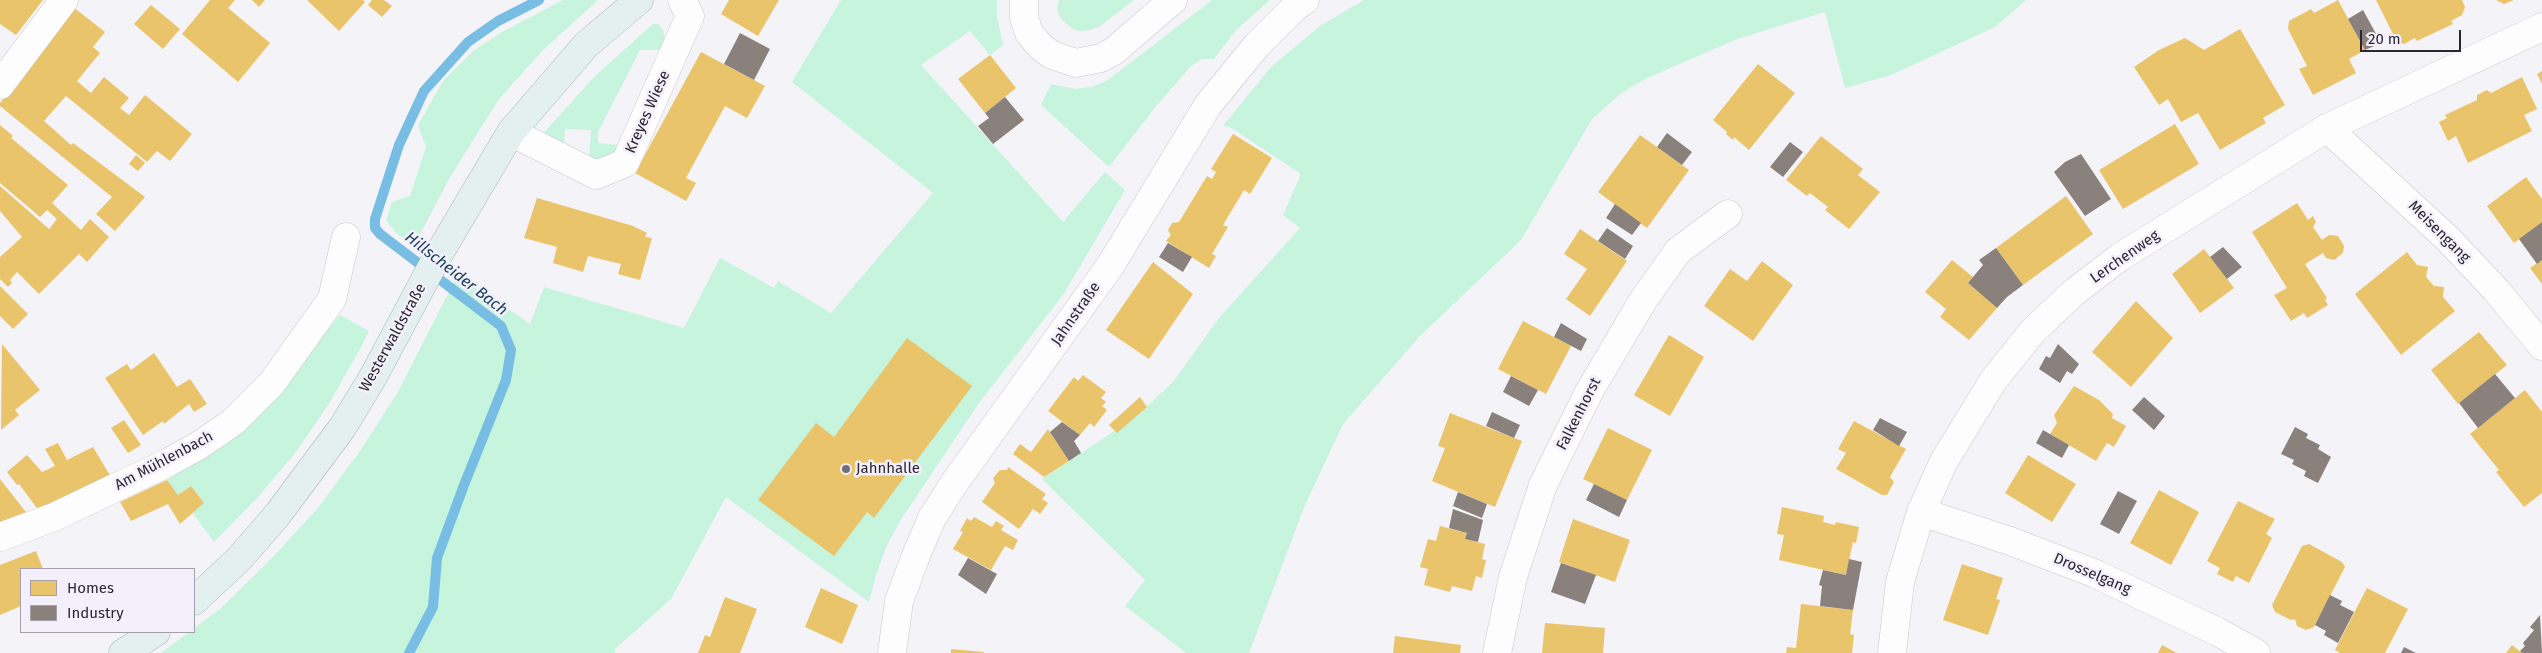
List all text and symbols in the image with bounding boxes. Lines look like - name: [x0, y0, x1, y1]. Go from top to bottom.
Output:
- scale bar: [2362, 20, 2463, 52]
- text: 20 m: [2368, 30, 2401, 48]
- street label: Kreyes Wiese: [622, 68, 674, 156]
- street label: Meisengang: [2404, 197, 2474, 267]
- street label: Lerchenweg: [2087, 227, 2163, 287]
- water label: Hillscheider Bach: [401, 228, 511, 320]
- street label: Jahnstraße: [1048, 279, 1104, 349]
- street label: Westerwaldstraße: [356, 281, 430, 395]
- street label: Falkenhorst: [1553, 375, 1605, 453]
- street label: Am Mühlenbach: [112, 428, 216, 494]
- place label: Jahnhalle: [856, 460, 920, 478]
- marker: Jahnhalle: [840, 463, 852, 475]
- street label: Drosselgang: [2051, 550, 2133, 598]
- legend: [20, 568, 195, 633]
- text: Homes: [67, 579, 114, 597]
- text: Industry: [67, 604, 124, 622]

